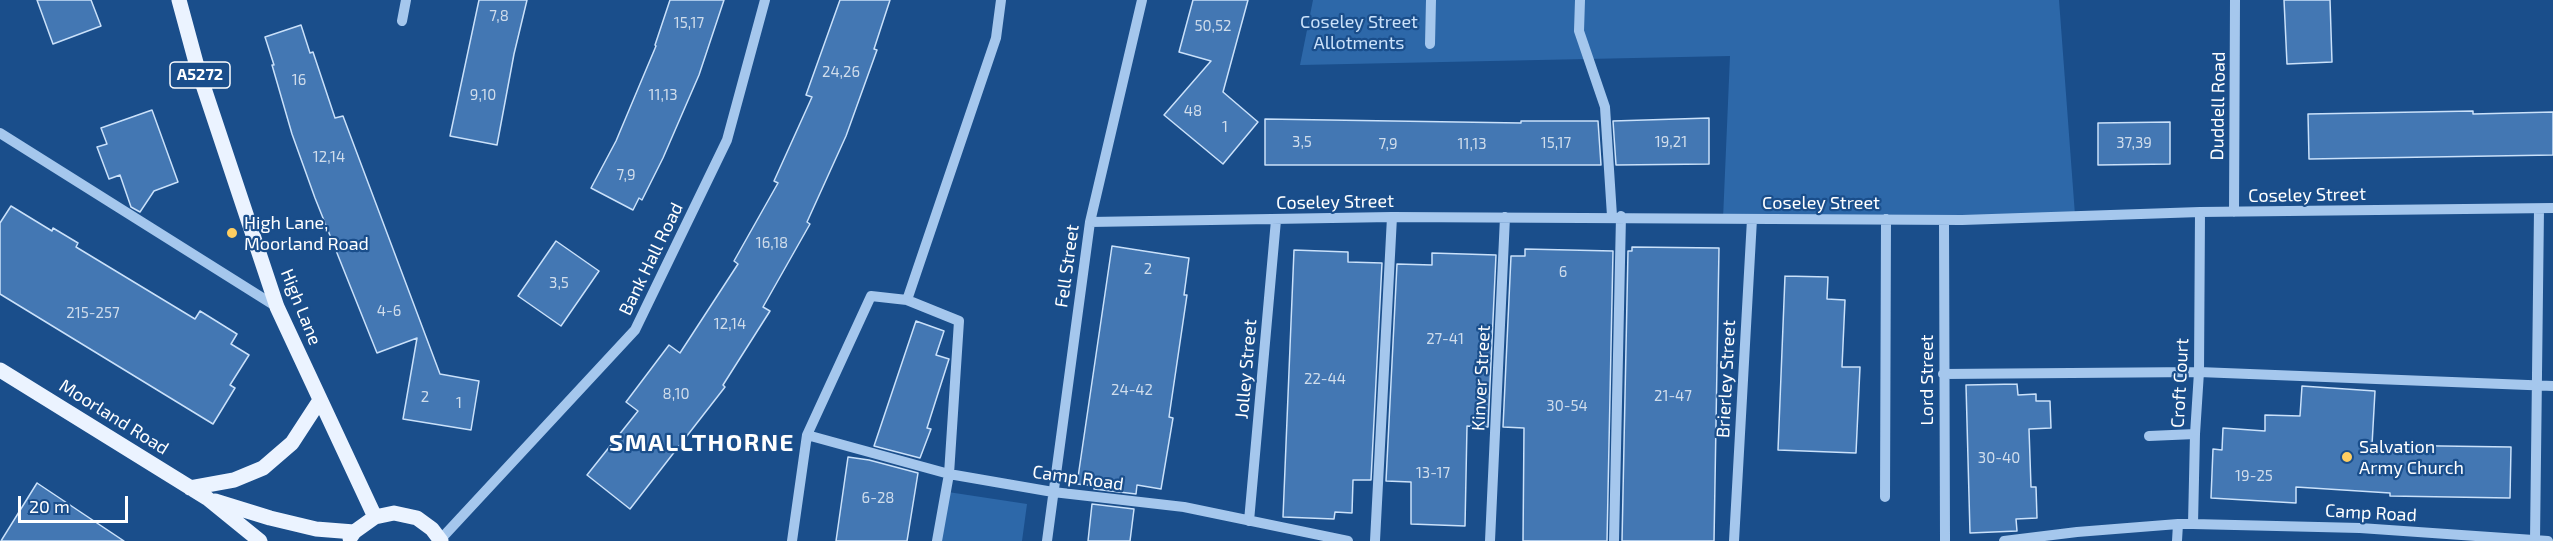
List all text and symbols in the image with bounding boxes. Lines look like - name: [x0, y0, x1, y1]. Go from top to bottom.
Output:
- house number: 7,8: [489, 7, 509, 25]
- park label: Coseley Street Allotments: [1300, 11, 1418, 54]
- house number: 15,17: [674, 14, 704, 32]
- house number: 50,52: [1195, 17, 1231, 35]
- street label: Duddell Road: [2206, 51, 2230, 161]
- road number: A5272: [170, 62, 230, 88]
- house number: 24,26: [822, 63, 860, 81]
- house number: 16: [292, 71, 306, 89]
- house number: 9,10: [470, 86, 496, 104]
- house number: 11,13: [648, 86, 678, 104]
- house number: 48: [1184, 102, 1202, 120]
- house number: 1: [1222, 118, 1228, 136]
- house number: 3,5: [1292, 133, 1312, 151]
- house number: 19,21: [1655, 133, 1687, 151]
- house number: 15,17: [1541, 134, 1571, 152]
- house number: 37,39: [2116, 134, 2152, 152]
- house number: 7,9: [1379, 135, 1397, 153]
- house number: 11,13: [1457, 135, 1487, 153]
- house number: 12,14: [313, 148, 345, 166]
- house number: 7,9: [617, 166, 635, 184]
- street label: Coseley Street: [2248, 183, 2366, 207]
- street label: Coseley Street: [1276, 190, 1394, 214]
- street label: Coseley Street: [1762, 192, 1880, 214]
- street label: Bank Hall Road: [614, 199, 688, 319]
- place label: High Lane, Moorland Road: [244, 212, 369, 254]
- street label: Fell Street: [1050, 223, 1084, 309]
- marker: High Lane, Moorland Road: [225, 226, 239, 240]
- house number: 16,18: [756, 234, 788, 252]
- house number: 2: [1144, 260, 1152, 278]
- house number: 6: [1559, 263, 1567, 281]
- street label: High Lane: [276, 266, 326, 348]
- house number: 3,5: [549, 274, 569, 292]
- house number: 4-6: [377, 302, 401, 320]
- house number: 215-257: [66, 304, 120, 322]
- house number: 12,14: [714, 315, 746, 333]
- street label: Jolley Street: [1231, 318, 1261, 420]
- street label: Brierley Street: [1712, 319, 1740, 439]
- street label: Kinver Street: [1467, 325, 1495, 431]
- house number: 27-41: [1426, 330, 1464, 348]
- street label: Lord Street: [1916, 335, 1938, 425]
- street label: Croft Court: [2167, 338, 2193, 428]
- house number: 22-44: [1304, 370, 1346, 388]
- street label: Moorland Road: [55, 375, 173, 459]
- house number: 24-42: [1111, 381, 1153, 399]
- house number: 8,10: [663, 385, 689, 403]
- house number: 21-47: [1654, 387, 1692, 405]
- house number: 2: [421, 388, 429, 406]
- house number: 1: [456, 394, 462, 412]
- house number: 30-54: [1546, 397, 1588, 415]
- district label: SMALLTHORNE: [609, 429, 795, 457]
- place label: Salvation Army Church: [2359, 436, 2464, 478]
- house number: 30-40: [1978, 449, 2020, 467]
- marker: Salvation Army Church: [2340, 450, 2354, 464]
- street label: Camp Road: [1031, 461, 1125, 495]
- house number: 13-17: [1416, 464, 1450, 482]
- house number: 19-25: [2235, 467, 2273, 485]
- scale bar: [21, 484, 130, 522]
- house number: 6-28: [862, 489, 894, 507]
- text: 20 m: [29, 495, 70, 517]
- street label: Camp Road: [2325, 500, 2417, 526]

